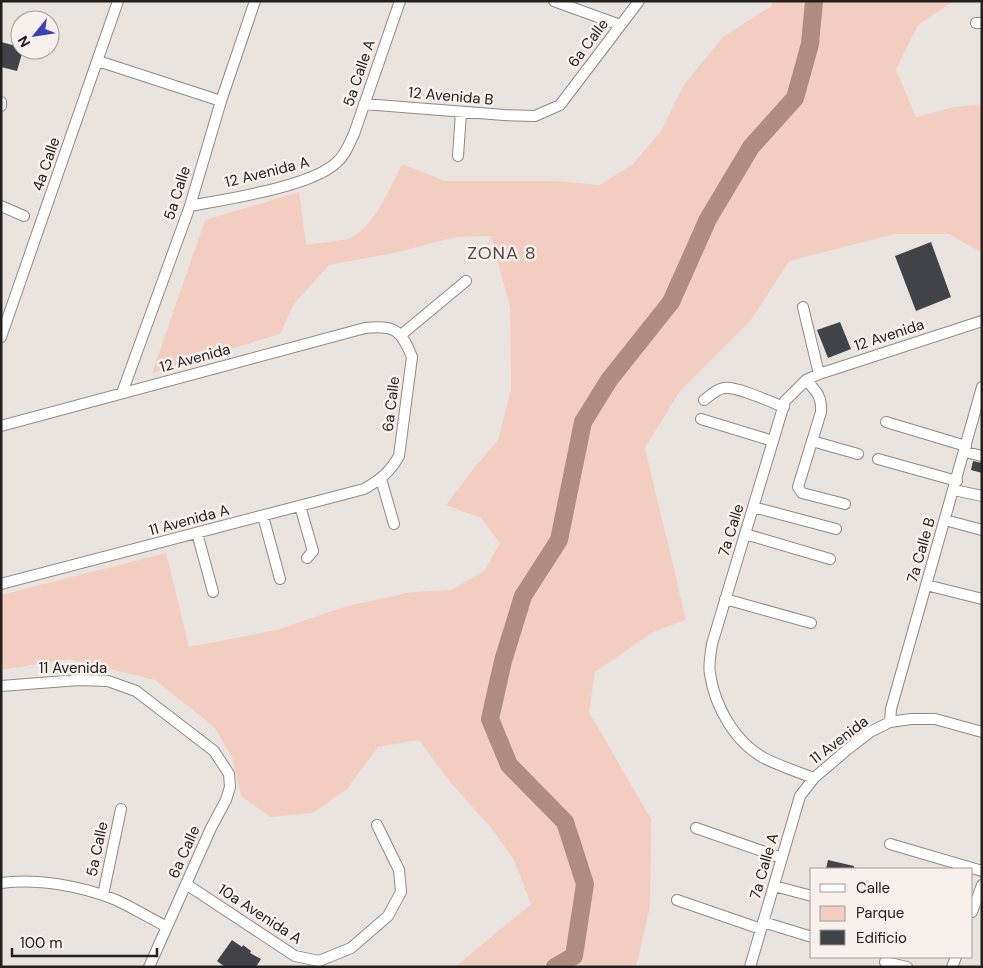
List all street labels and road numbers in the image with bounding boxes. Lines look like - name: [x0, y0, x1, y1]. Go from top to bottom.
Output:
- street label: 6a Calle: [563, 15, 613, 71]
- street label: 5a Calle A: [338, 37, 380, 109]
- street label: 12 Avenida B: [408, 82, 494, 110]
- street label: 4a Calle: [28, 135, 64, 193]
- street label: 12 Avenida A: [223, 152, 311, 192]
- street label: 5a Calle: [159, 164, 195, 222]
- street label: 12 Avenida: [852, 314, 926, 356]
- street label: 12 Avenida: [157, 339, 233, 377]
- street label: 6a Calle: [378, 375, 404, 433]
- street label: 11 Avenida A: [147, 500, 231, 540]
- street label: 7a Calle: [714, 501, 748, 559]
- street label: 7a Calle B: [902, 515, 940, 585]
- street label: 11 Avenida: [39, 658, 107, 678]
- street label: 11 Avenida: [806, 711, 872, 769]
- street label: 5a Calle: [81, 820, 113, 878]
- street label: 6a Calle: [164, 822, 204, 882]
- street label: 7a Calle A: [745, 831, 783, 901]
- street label: 10a Avenida A: [214, 879, 306, 949]

